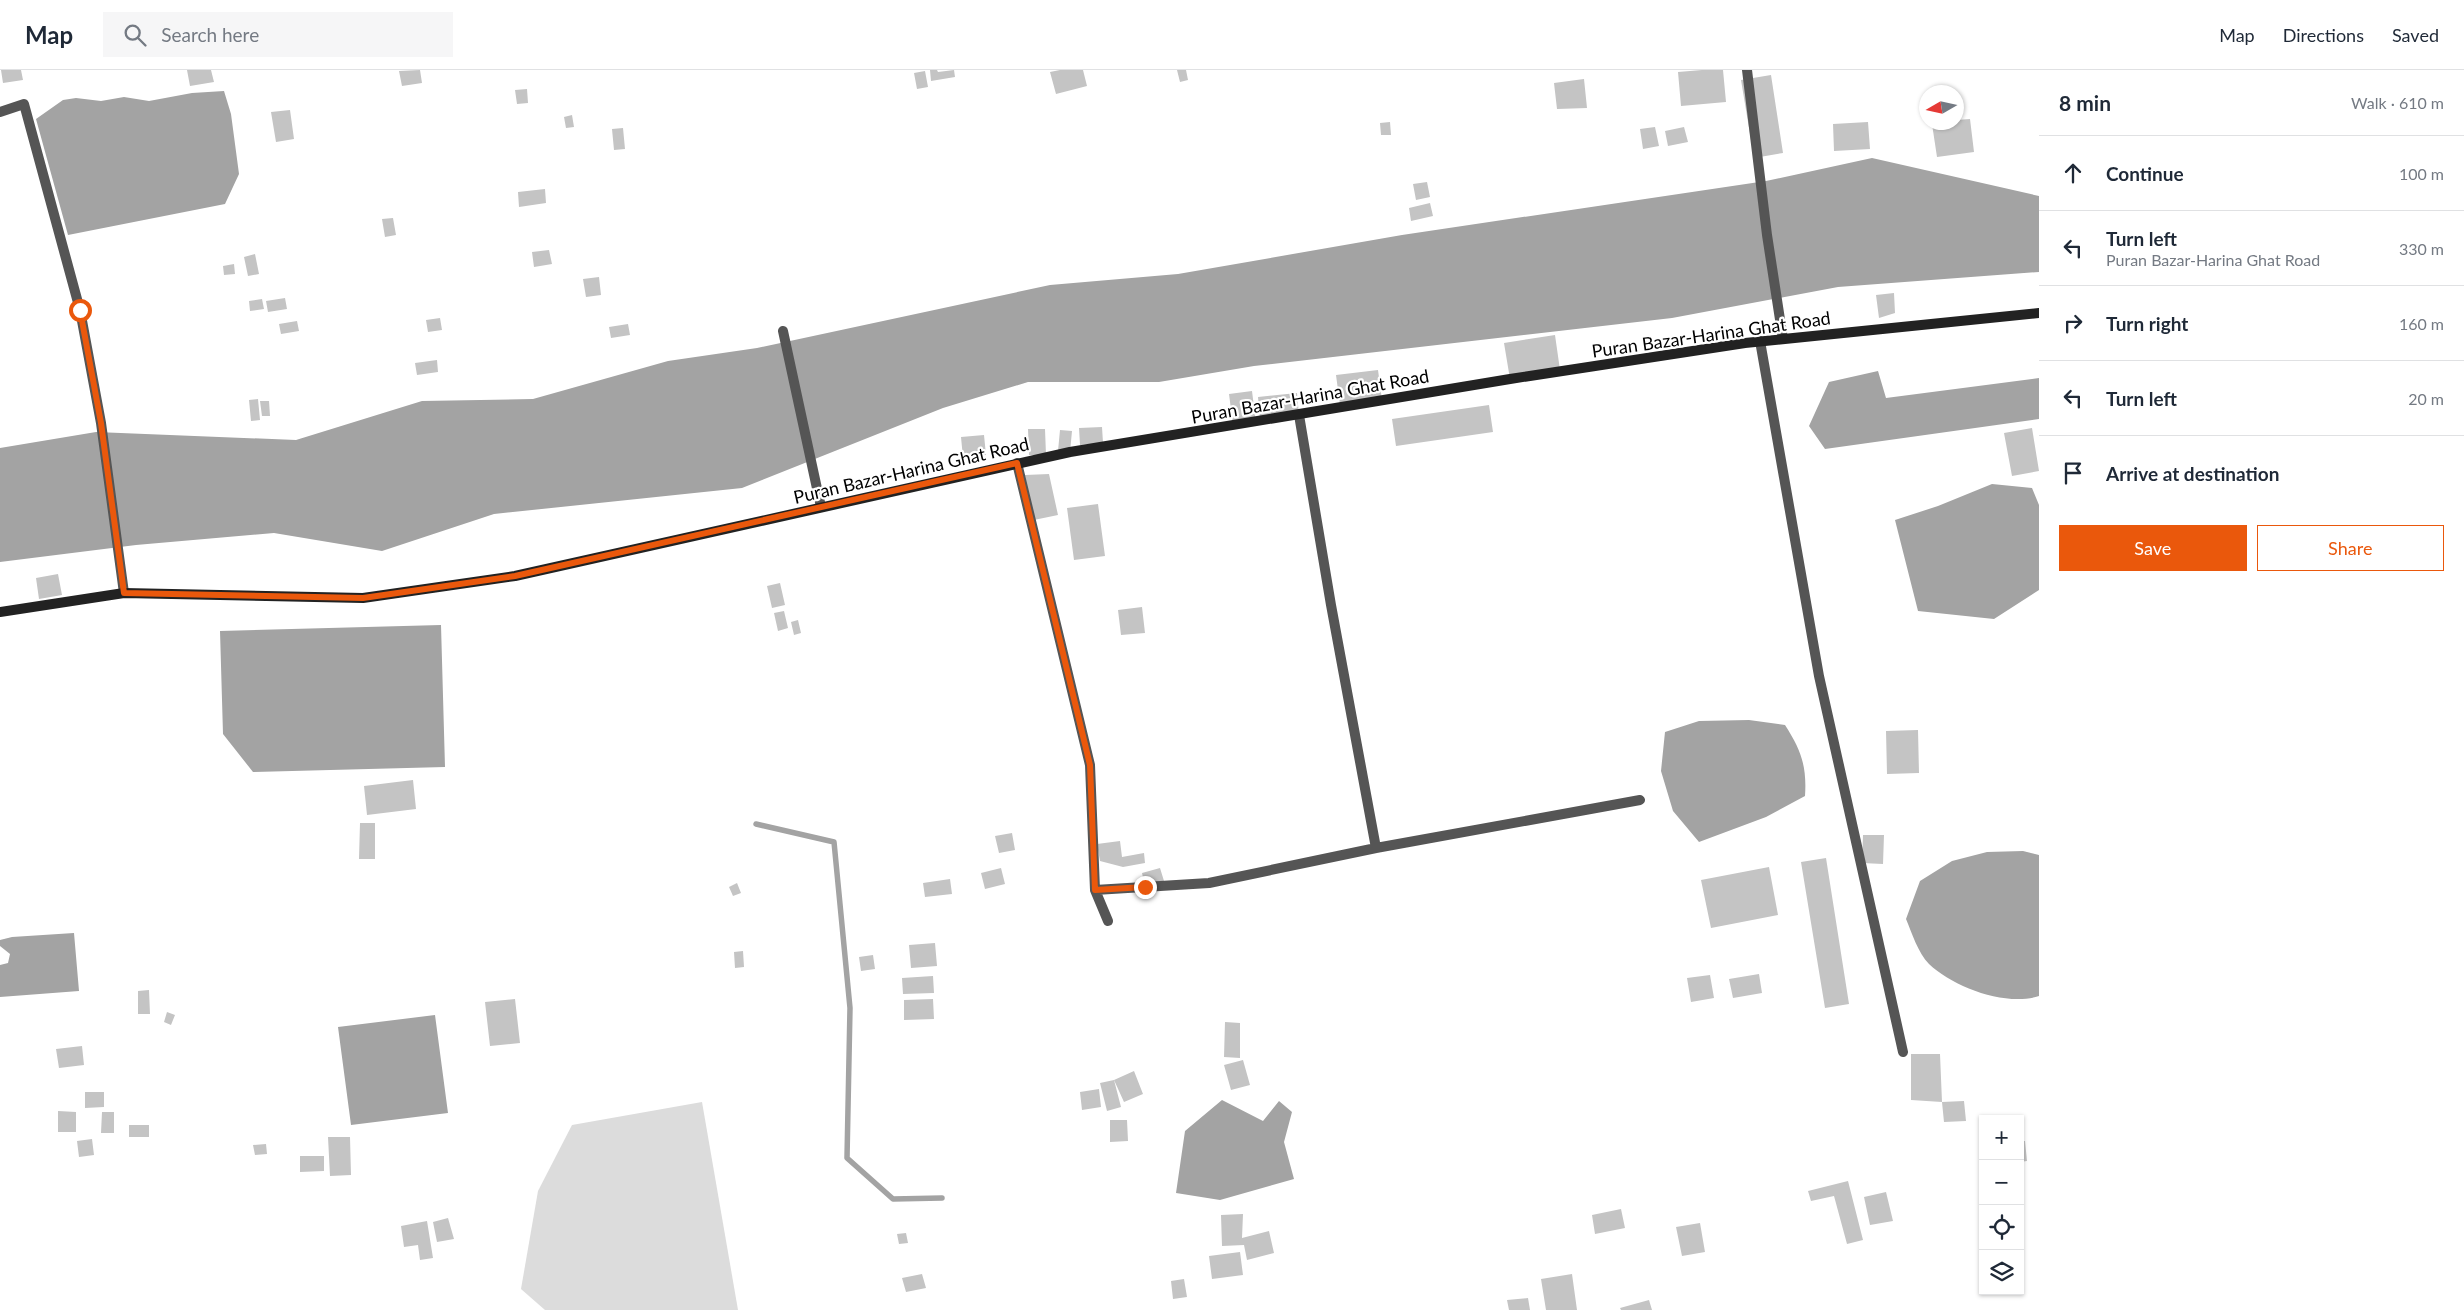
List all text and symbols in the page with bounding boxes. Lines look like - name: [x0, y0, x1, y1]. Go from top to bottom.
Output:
- search box: [103, 12, 453, 57]
- text: Map: [25, 20, 73, 49]
- icon: search: [121, 21, 149, 49]
- text: Search here: [161, 23, 259, 46]
- text: Map: [2219, 24, 2255, 46]
- text: Directions: [2283, 24, 2364, 46]
- text: Saved: [2392, 24, 2439, 46]
- north arrow: [1919, 85, 1964, 130]
- text: 8 min: [2059, 90, 2111, 115]
- text: Walk · 610 m: [2351, 93, 2444, 112]
- icon: ahead: [2059, 159, 2087, 187]
- text: Continue: [2106, 162, 2184, 185]
- text: 100 m: [2399, 164, 2444, 183]
- text: Turn left: [2106, 227, 2177, 250]
- icon: left: [2059, 234, 2087, 262]
- text: 330 m: [2399, 239, 2444, 258]
- text: Puran Bazar-Harina Ghat Road: [2106, 250, 2320, 269]
- route start: [69, 299, 92, 322]
- street label: Puran Bazar-Harina Ghat Road: [1590, 306, 1832, 362]
- icon: right: [2059, 309, 2087, 337]
- text: Turn right: [2106, 312, 2188, 335]
- text: 160 m: [2399, 314, 2444, 333]
- street label: Puran Bazar-Harina Ghat Road: [1189, 364, 1431, 428]
- icon: left: [2059, 384, 2087, 412]
- text: Turn left: [2106, 387, 2177, 410]
- text: 20 m: [2408, 389, 2444, 408]
- street label: Puran Bazar-Harina Ghat Road: [791, 432, 1031, 508]
- icon: arrive: [2059, 459, 2087, 487]
- text: Arrive at destination: [2106, 462, 2279, 485]
- button: Save: [2059, 525, 2247, 571]
- button: Share: [2257, 525, 2444, 571]
- route end: [1134, 876, 1157, 899]
- map controls: [1979, 1115, 2024, 1295]
- button: +: [1979, 1115, 2024, 1160]
- button: −: [1979, 1160, 2024, 1205]
- button: locate: [1979, 1205, 2024, 1250]
- button: layers: [1979, 1250, 2024, 1295]

